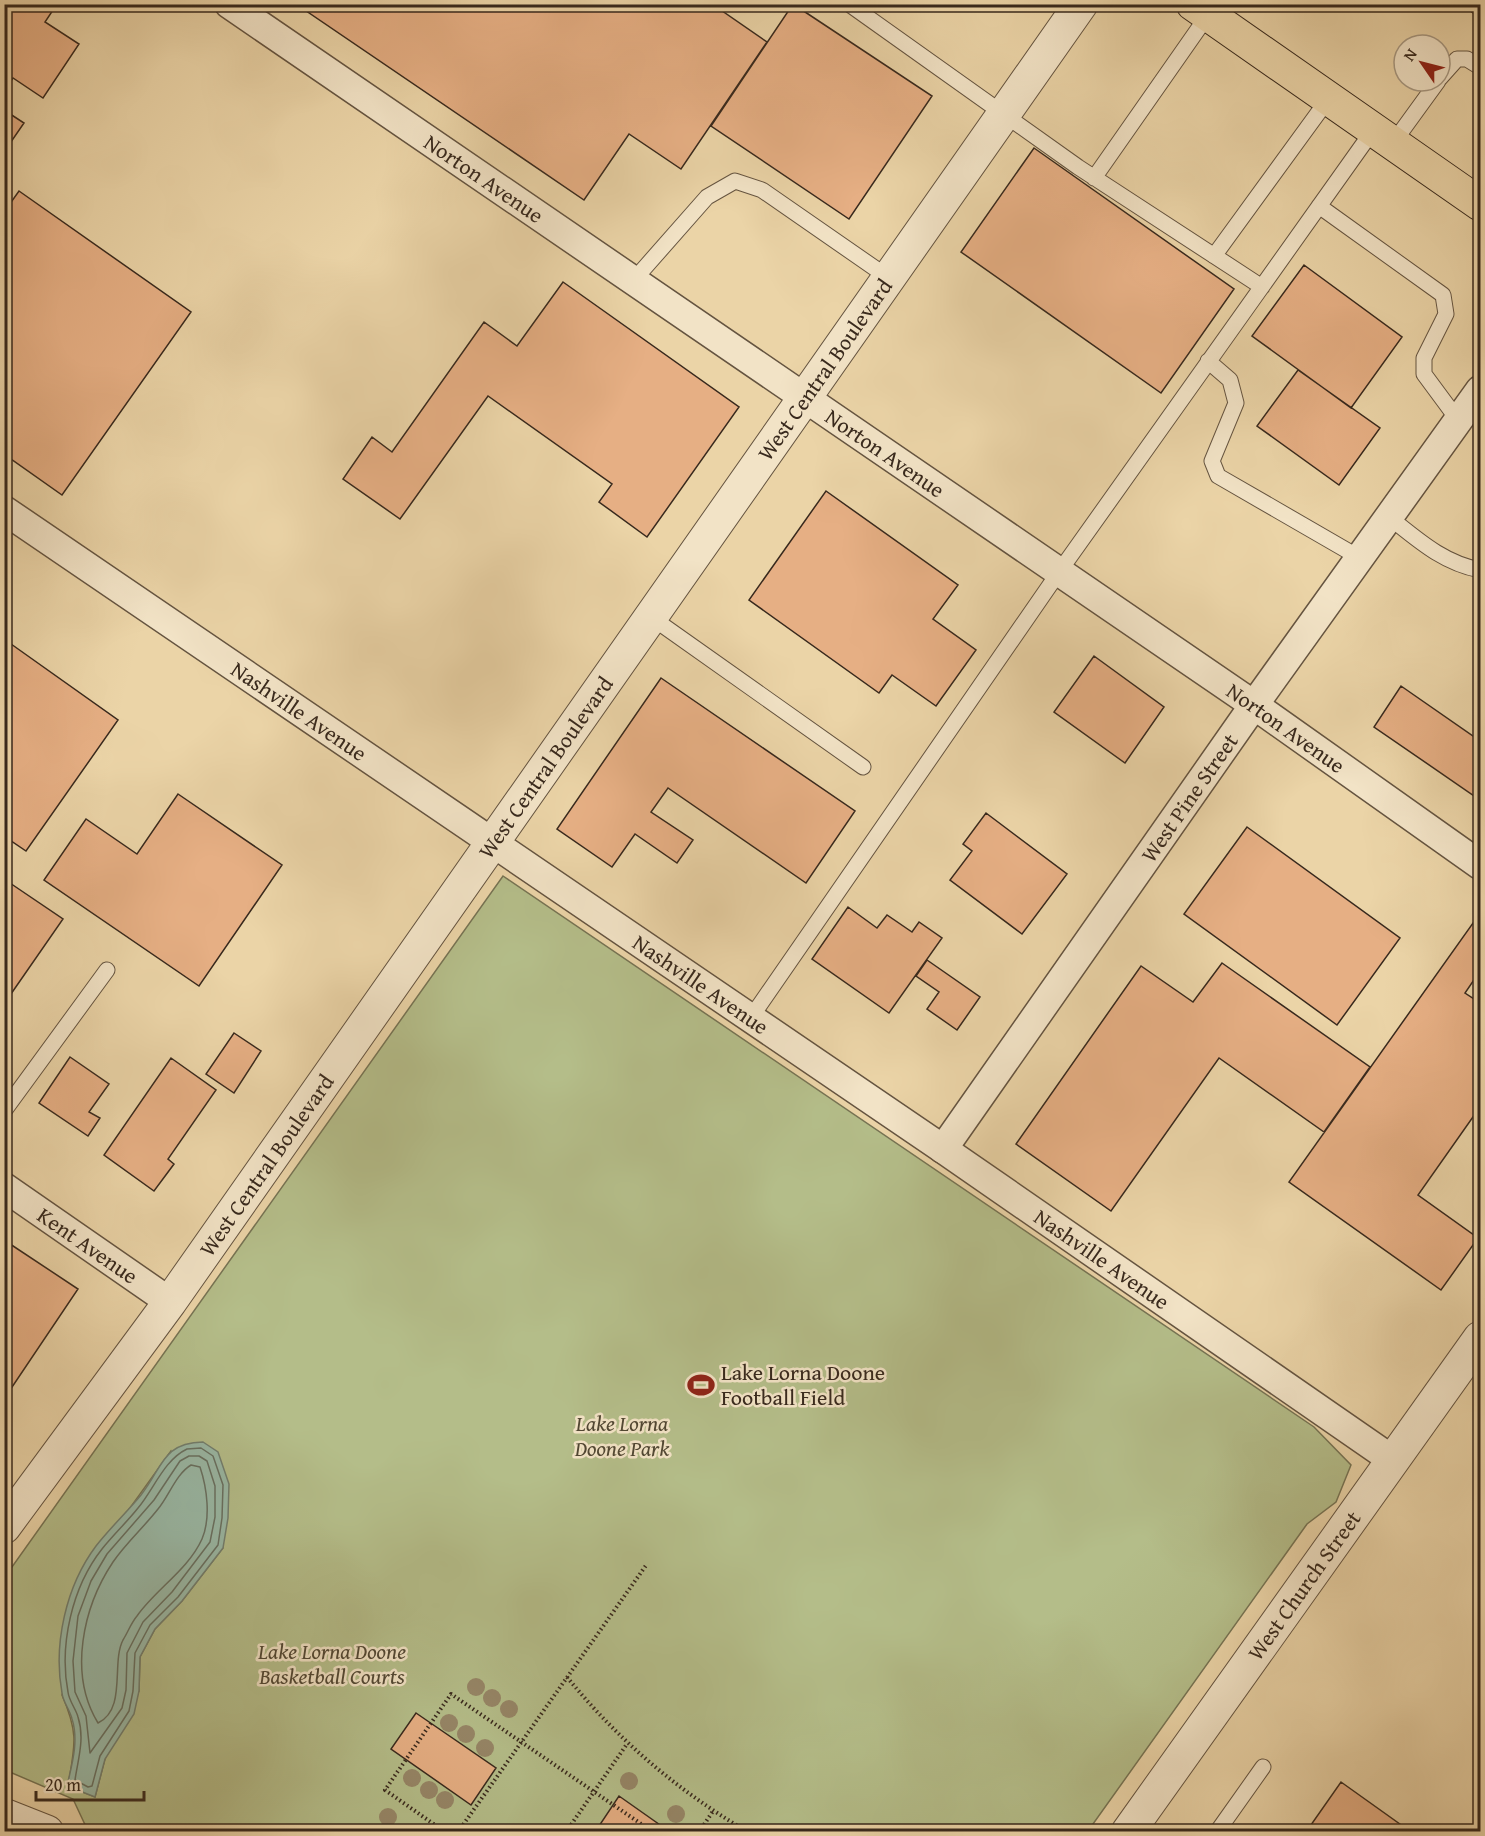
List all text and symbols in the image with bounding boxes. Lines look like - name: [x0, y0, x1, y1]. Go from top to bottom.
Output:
- north arrow: [1392, 33, 1452, 93]
- text: N: [1397, 43, 1423, 66]
- street label: Norton Avenue: [418, 126, 550, 231]
- street label: West Central Boulevard: [749, 272, 900, 467]
- street label: Norton Avenue: [819, 400, 951, 505]
- street label: Nashville Avenue: [225, 653, 374, 769]
- street label: West Central Boulevard: [470, 669, 621, 865]
- street label: Norton Avenue: [1220, 675, 1352, 781]
- street label: West Pine Street: [1133, 727, 1246, 869]
- street label: Nashville Avenue: [627, 927, 775, 1042]
- street label: West Central Boulevard: [191, 1067, 341, 1263]
- street label: Kent Avenue: [31, 1199, 145, 1291]
- street label: Nashville Avenue: [1028, 1201, 1176, 1317]
- place label: Lake Lorna Doone Football Field: [721, 1356, 885, 1413]
- sports icon: Lake Lorna Doone Football Field: [686, 1370, 716, 1400]
- park label: Lake Lorna Doone Park: [574, 1407, 670, 1464]
- street label: West Church Street: [1239, 1504, 1368, 1667]
- park label: Lake Lorna Doone Basketball Courts: [257, 1635, 406, 1692]
- scale bar: [36, 1764, 144, 1802]
- text: 20 m: [45, 1771, 81, 1798]

